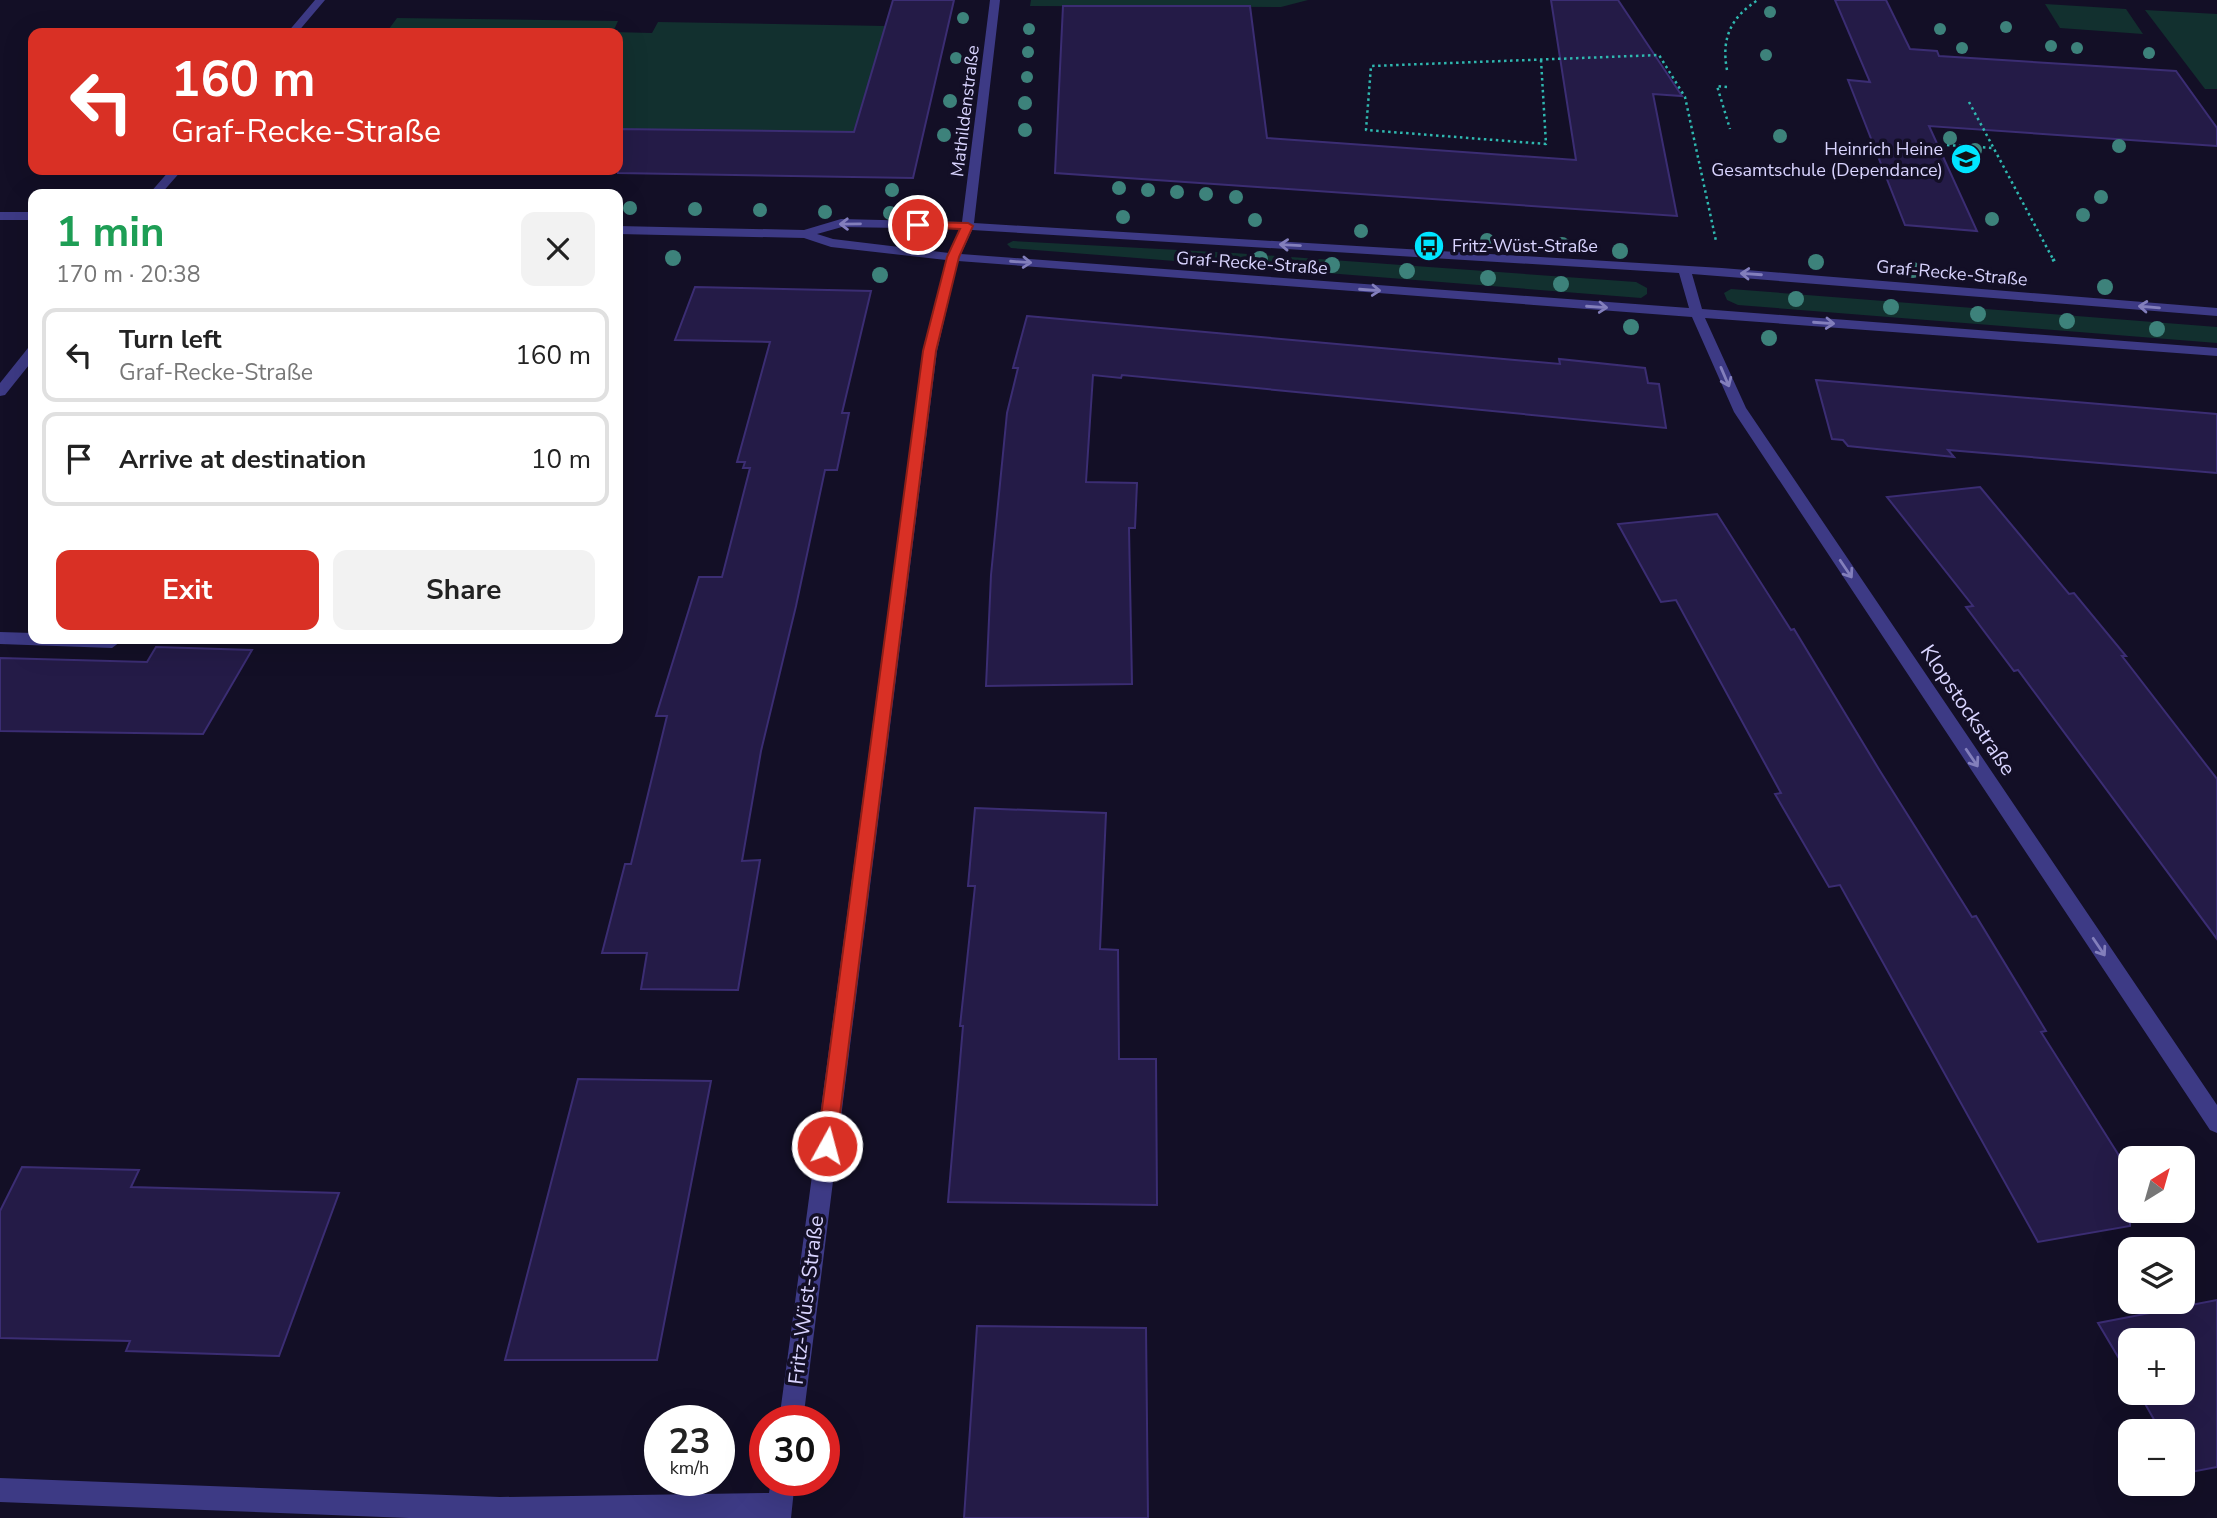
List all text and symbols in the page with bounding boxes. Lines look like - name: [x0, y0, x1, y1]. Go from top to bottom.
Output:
- street label: Mathildenstraße: [945, 44, 985, 178]
- text: 160 m: [171, 46, 315, 113]
- icon: left: [56, 56, 147, 147]
- text: Graf-Recke-Straße: [171, 110, 441, 153]
- place label: Heinrich Heine Gesamtschule (Dependance): [1711, 137, 1943, 182]
- school or university icon: Heinrich Heine Gesamtschule (Dependance): [1949, 142, 1983, 176]
- pin: [888, 195, 948, 255]
- text: 1 min: [56, 204, 165, 261]
- icon: arrive: [899, 206, 937, 244]
- button: close: [521, 212, 595, 286]
- one-way arrow: [839, 217, 862, 231]
- bus stop icon: Fritz-Wüst-Straße: [1412, 229, 1446, 263]
- place label: Fritz-Wüst-Straße: [1452, 234, 1598, 258]
- one-way arrow: [1279, 239, 1302, 252]
- street label: Graf-Recke-Straße: [1175, 246, 1329, 280]
- street label: Graf-Recke-Straße: [1875, 254, 2029, 292]
- one-way arrow: [1009, 256, 1032, 269]
- text: 170 m · 20:38: [56, 259, 201, 290]
- one-way arrow: [1740, 268, 1763, 281]
- one-way arrow: [1358, 283, 1381, 296]
- one-way arrow: [1585, 300, 1608, 313]
- one-way arrow: [2138, 300, 2161, 313]
- one-way arrow: [1812, 317, 1835, 330]
- text: Turn left: [119, 322, 222, 357]
- icon: left: [60, 336, 98, 374]
- text: 160 m: [515, 338, 591, 373]
- text: Graf-Recke-Straße: [119, 357, 313, 388]
- one-way arrow: [1719, 366, 1732, 387]
- icon: arrive: [60, 440, 98, 478]
- text: Arrive at destination: [119, 442, 366, 477]
- text: 10 m: [531, 442, 591, 477]
- button: Exit: [56, 550, 319, 630]
- button: Share: [333, 550, 595, 630]
- one-way arrow: [1838, 559, 1853, 578]
- street label: Klopstockstraße: [1914, 639, 2022, 781]
- one-way arrow: [1965, 748, 1979, 767]
- one-way arrow: [2092, 937, 2106, 956]
- position arrow: [790, 1109, 864, 1183]
- north arrow: [2118, 1146, 2194, 1223]
- map controls: [2118, 1146, 2195, 1496]
- street label: Fritz-Wüst-Straße: [782, 1214, 830, 1386]
- button: layers: [2118, 1237, 2195, 1314]
- button: +: [2118, 1328, 2195, 1405]
- speed limit sign: 30: [749, 1405, 840, 1496]
- text: 23: [668, 1418, 711, 1465]
- button: −: [2118, 1419, 2195, 1496]
- text: km/h: [670, 1456, 709, 1480]

